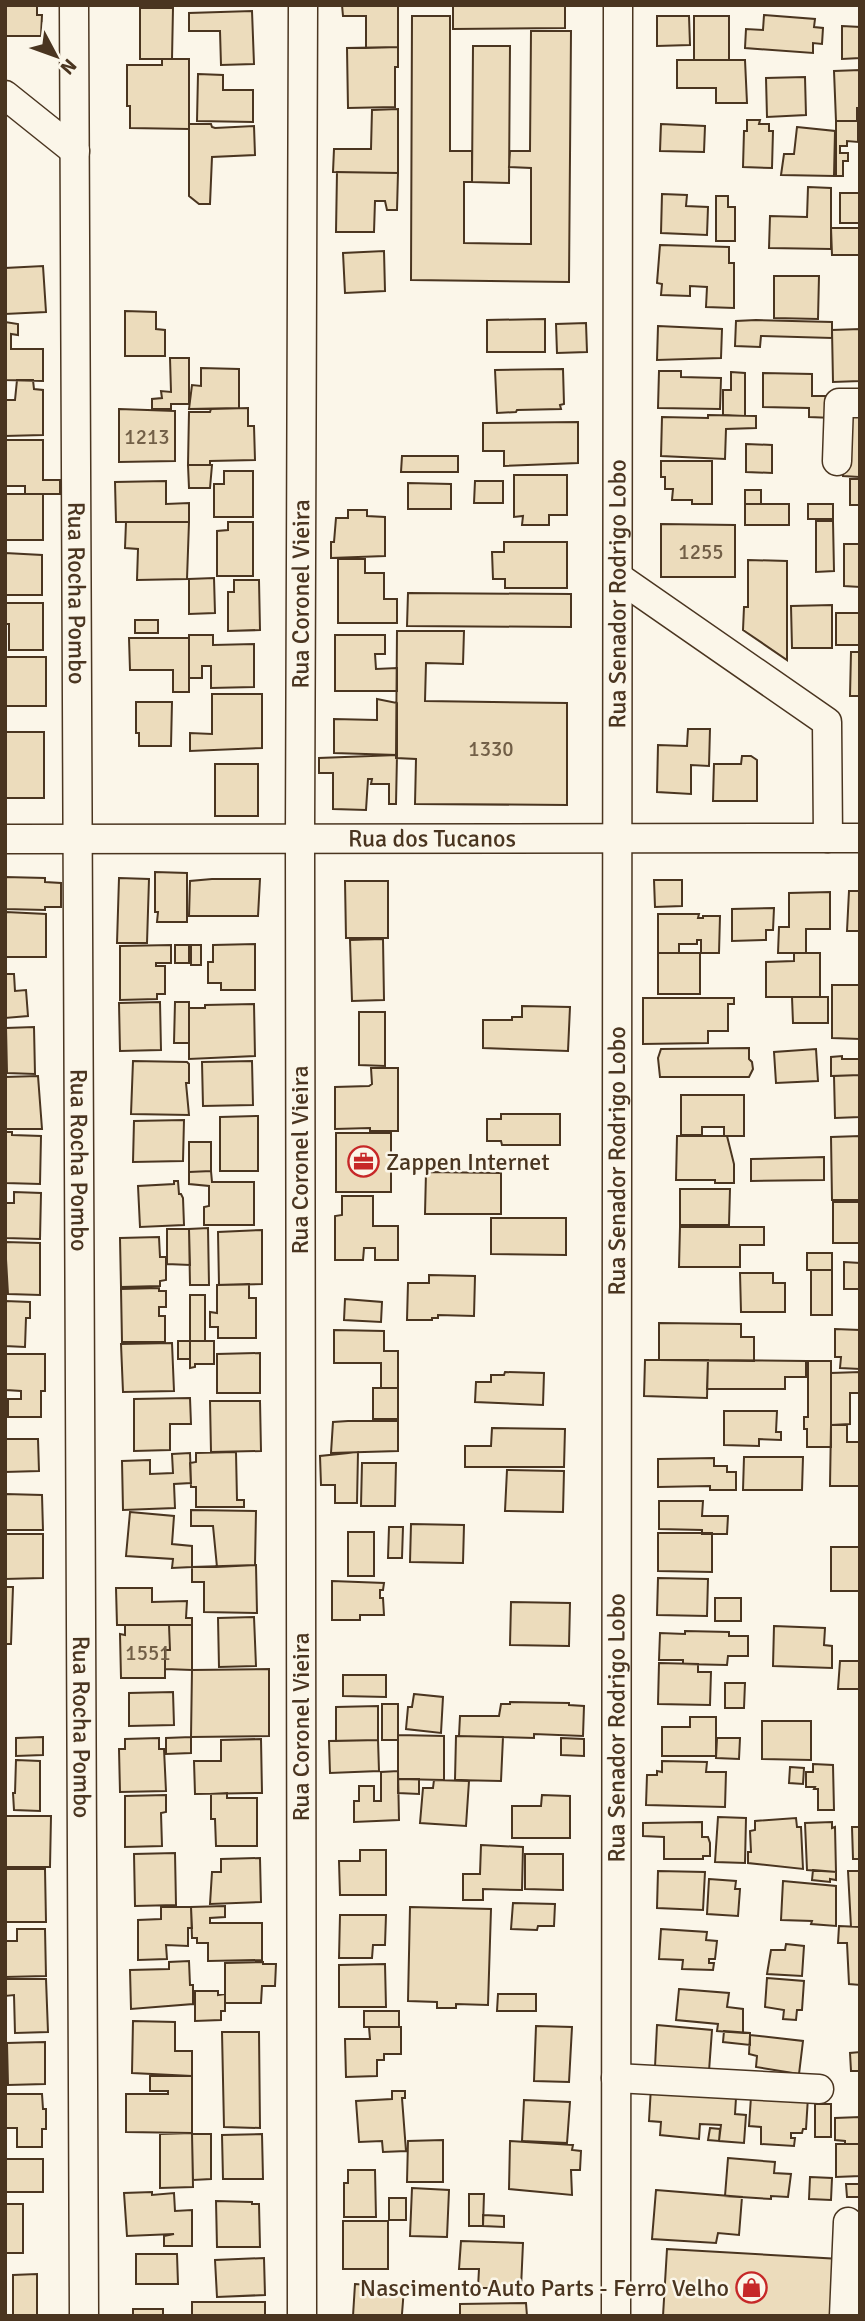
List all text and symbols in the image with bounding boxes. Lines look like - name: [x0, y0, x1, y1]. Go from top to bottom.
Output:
- north arrow: [21, 21, 91, 91]
- text: N: [55, 54, 81, 79]
- house number: 1213: [124, 424, 170, 450]
- street label: Rua Senador Rodrigo Lobo: [602, 459, 633, 729]
- street label: Rua Coronel Vieira: [286, 499, 316, 689]
- street label: Rua Rocha Pombo: [61, 502, 92, 684]
- house number: 1255: [678, 539, 724, 565]
- house number: 1330: [468, 736, 514, 762]
- street label: Rua dos Tucanos: [348, 823, 516, 854]
- street label: Rua Senador Rodrigo Lobo: [602, 1026, 632, 1296]
- street label: Rua Coronel Vieira: [285, 1065, 315, 1255]
- street label: Rua Rocha Pombo: [64, 1069, 94, 1251]
- office icon: Zappen Internet: [346, 1145, 380, 1179]
- place label: Zappen Internet: [386, 1147, 550, 1177]
- street label: Rua Senador Rodrigo Lobo: [601, 1593, 632, 1863]
- street label: Rua Coronel Vieira: [286, 1632, 316, 1822]
- street label: Rua Rocha Pombo: [66, 1636, 97, 1818]
- house number: 1551: [125, 1640, 171, 1666]
- shop icon: Nascimento Auto Parts - Ferro Velho: [735, 2271, 769, 2305]
- place label: Nascimento Auto Parts - Ferro Velho: [360, 2273, 729, 2303]

